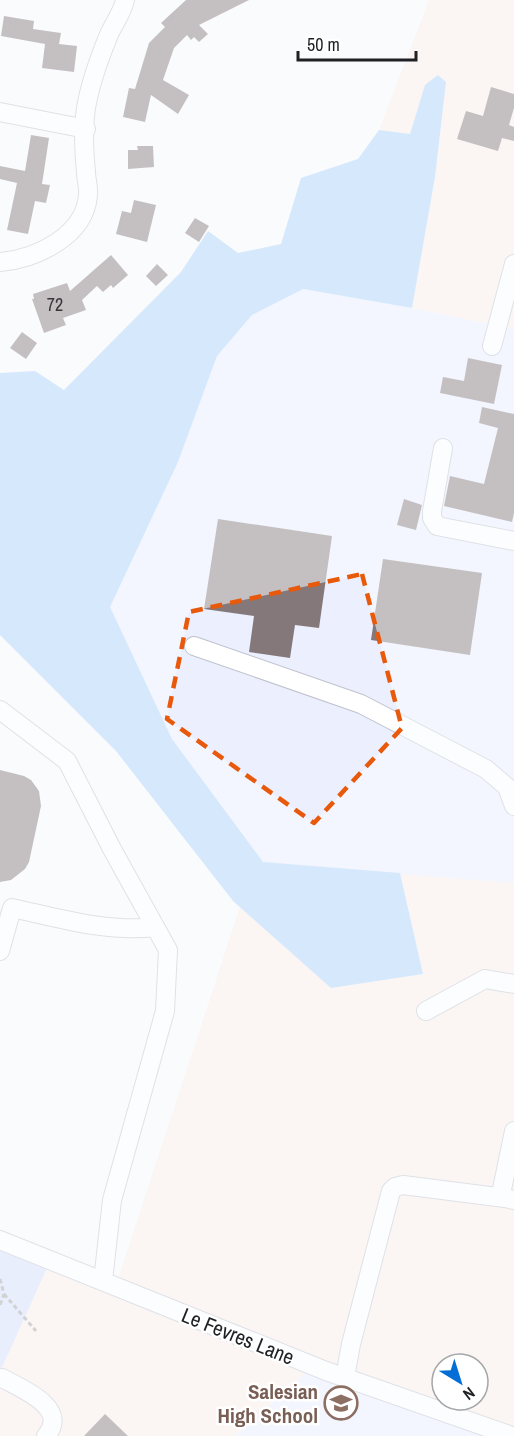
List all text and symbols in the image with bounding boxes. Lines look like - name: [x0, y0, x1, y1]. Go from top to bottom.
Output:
- scale bar: [298, 24, 416, 62]
- text: 50 m: [307, 32, 340, 57]
- house number: 72: [47, 292, 63, 317]
- street label: Le Fevres Lane: [177, 1300, 299, 1372]
- north arrow: [430, 1352, 490, 1412]
- place label: Salesian High School: [218, 1377, 318, 1430]
- text: N: [459, 1382, 480, 1405]
- school or university icon: Salesian High School: [323, 1385, 359, 1421]

